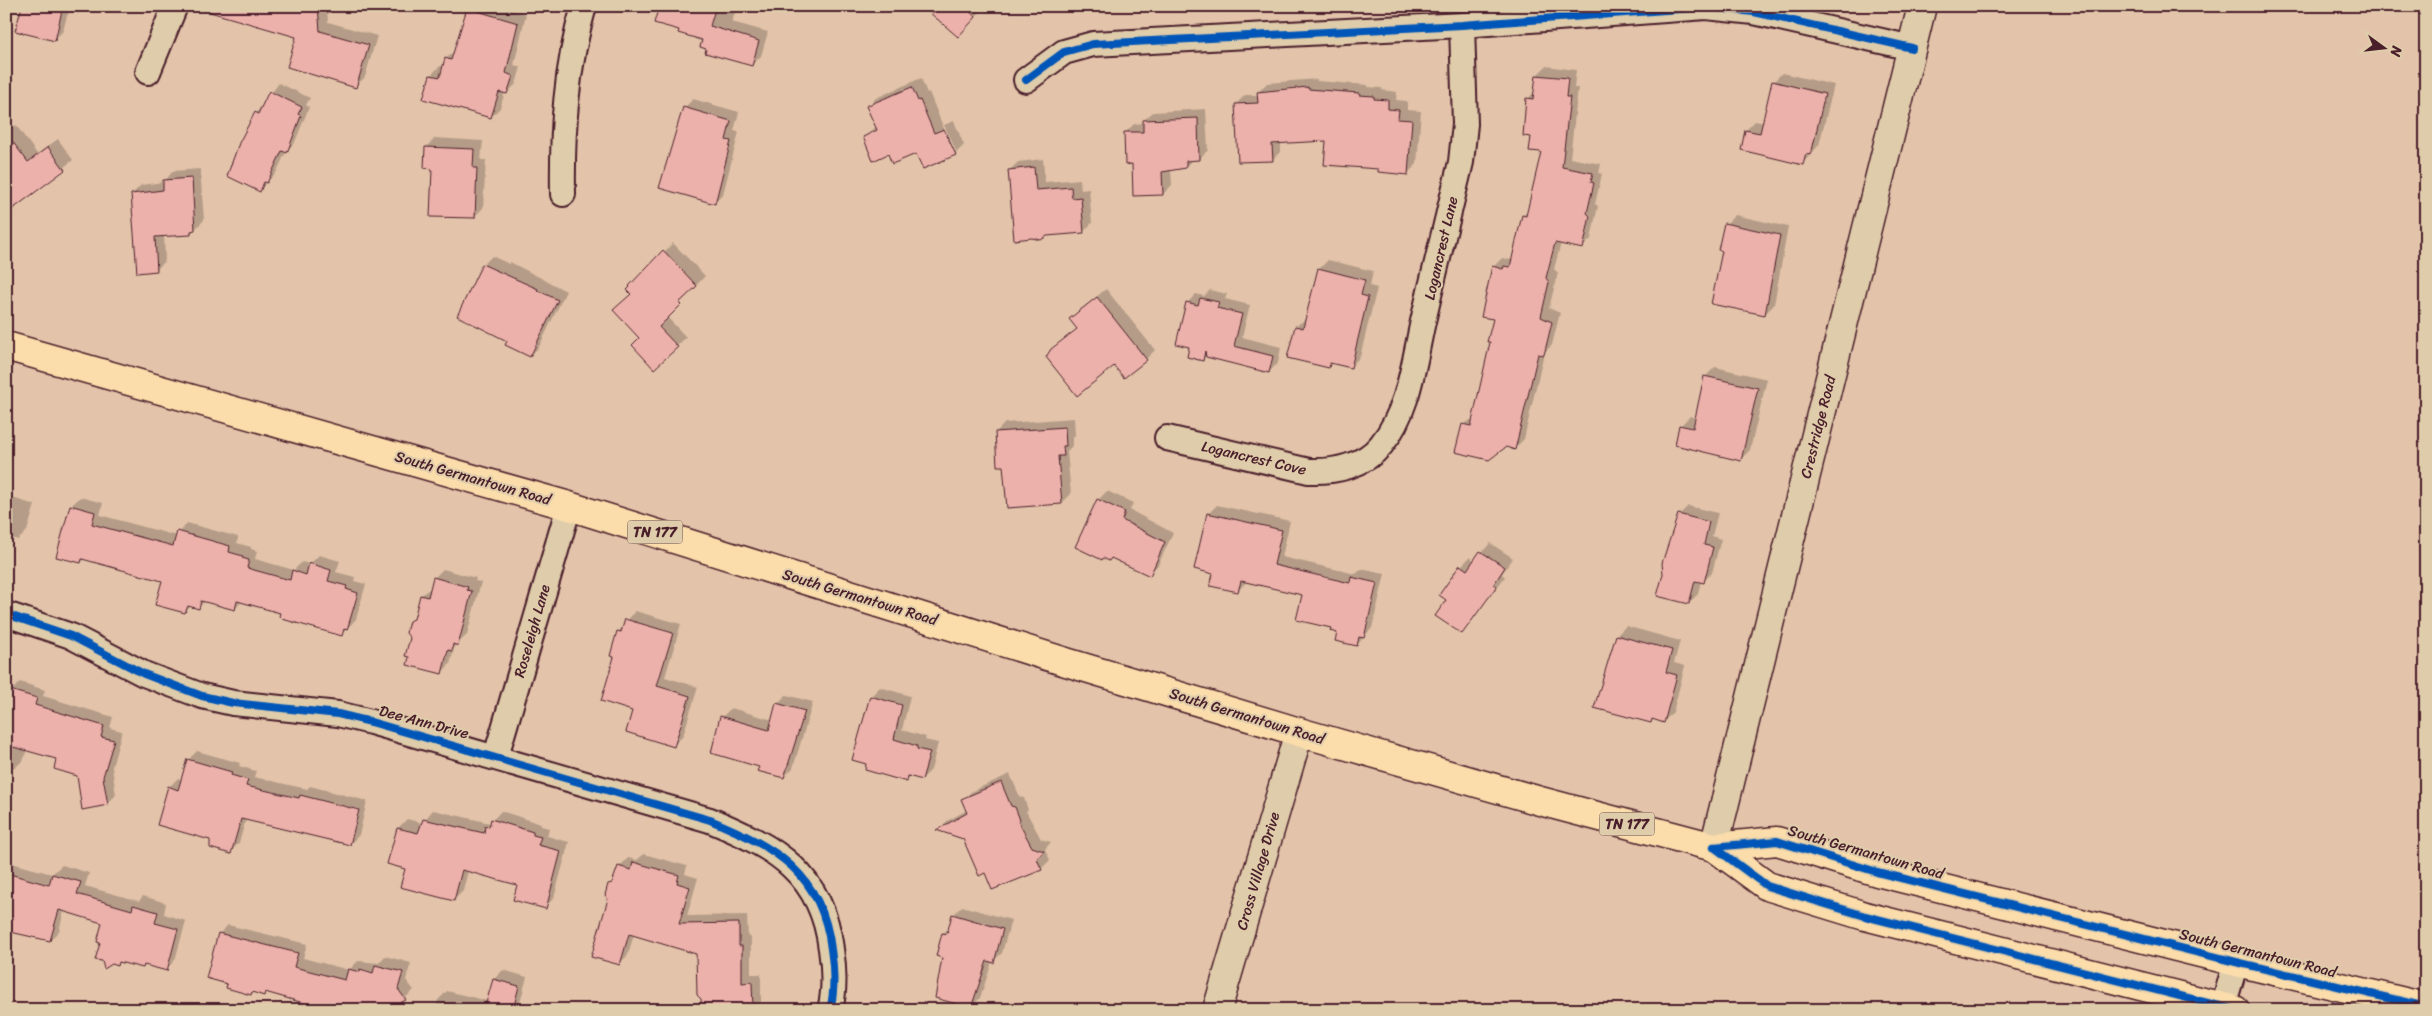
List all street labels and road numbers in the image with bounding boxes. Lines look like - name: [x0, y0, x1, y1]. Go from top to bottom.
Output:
- street label: Logancrest Lane: [1416, 193, 1466, 302]
- street label: Crestridge Road: [1793, 372, 1844, 481]
- street label: Logancrest Cove: [1199, 433, 1309, 483]
- street label: South Germantown Road: [392, 443, 555, 513]
- road number: TN 177: [628, 520, 682, 544]
- street label: South Germantown Road: [779, 561, 942, 633]
- street label: Roseleigh Lane: [506, 581, 558, 681]
- street label: South Germantown Road: [1166, 680, 1329, 752]
- street label: Dee Ann Drive: [376, 698, 472, 747]
- street label: Cross Village Drive: [1229, 809, 1287, 933]
- road number: TN 177: [1600, 812, 1654, 836]
- street label: South Germantown Road: [1785, 817, 1948, 887]
- street label: South Germantown Road: [2177, 921, 2340, 985]

